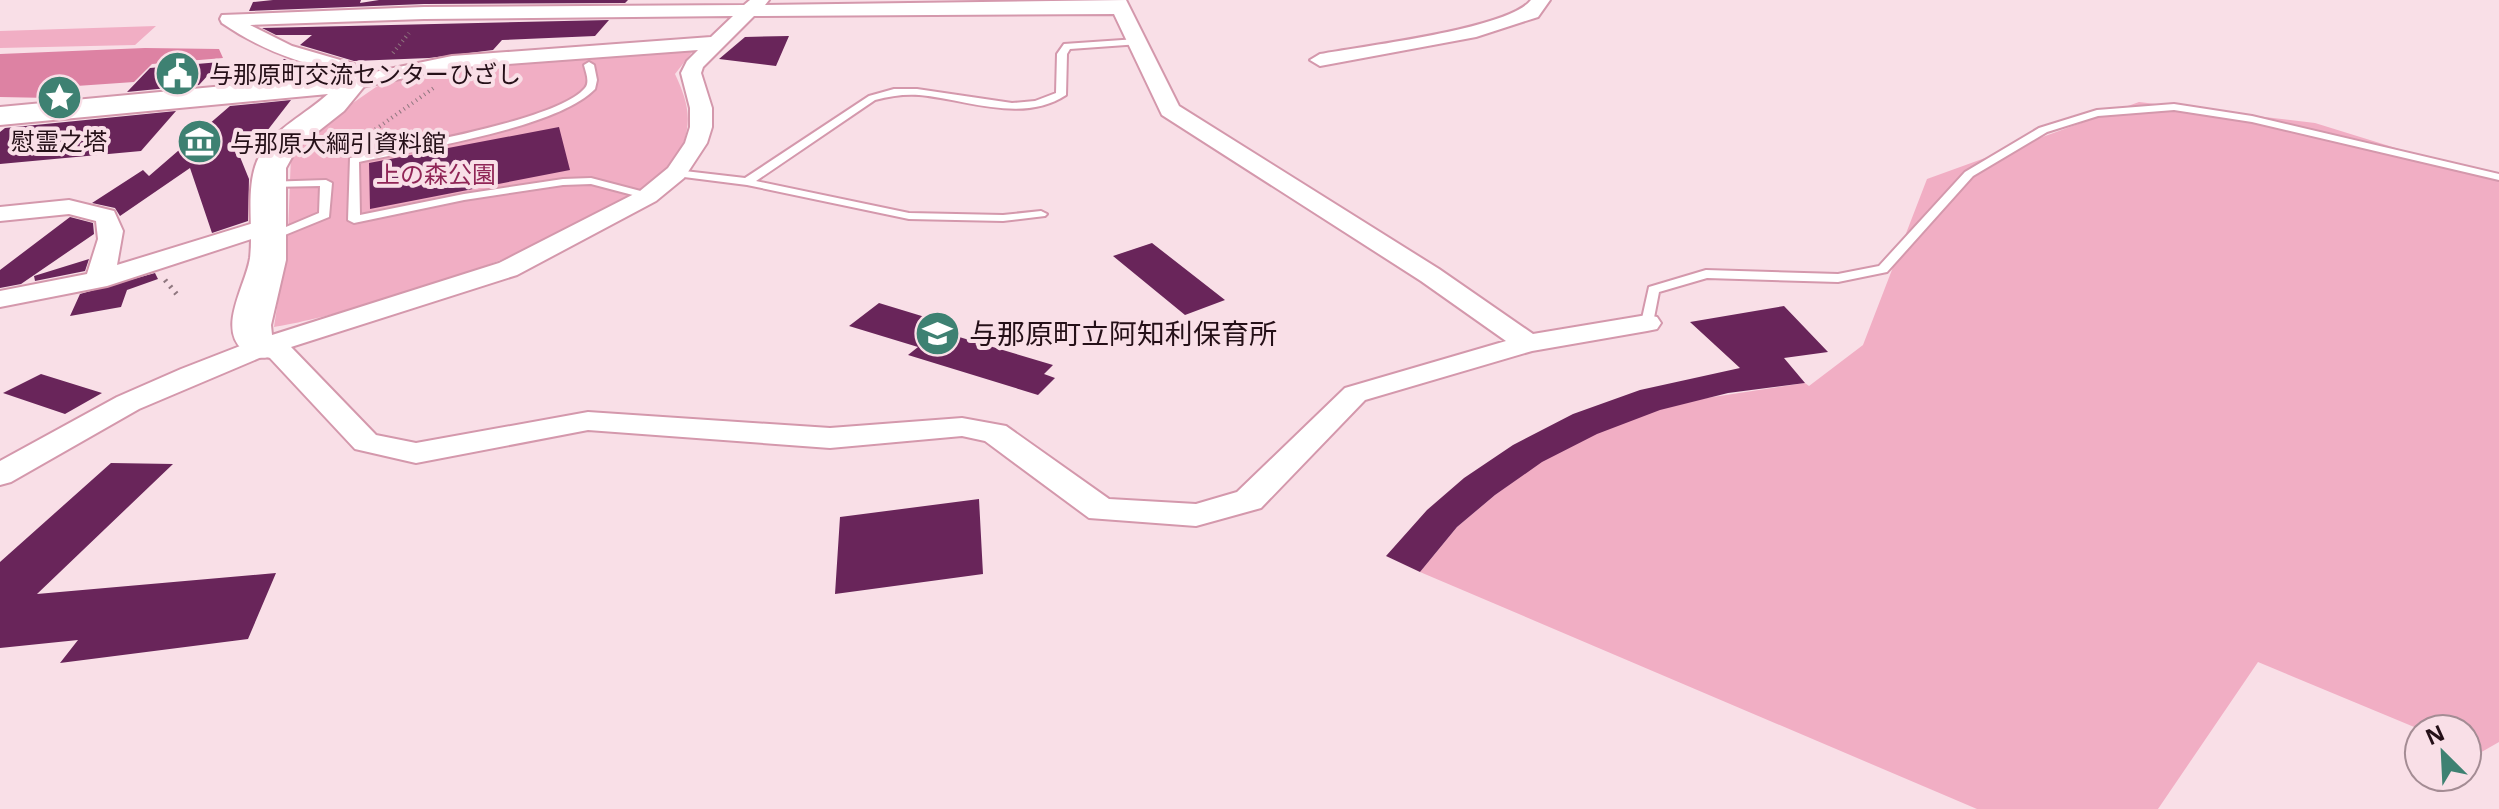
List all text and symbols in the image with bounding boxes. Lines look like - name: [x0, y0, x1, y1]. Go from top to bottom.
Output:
- public building icon: 与那原町交流センターひざし: [154, 49, 202, 97]
- place label: 与那原町交流センターひざし: [209, 57, 521, 90]
- place icon: 慰霊之塔: [35, 74, 83, 122]
- museum icon: 与那原大綱引資料館: [175, 118, 223, 166]
- place label: 慰霊之塔: [11, 124, 107, 157]
- place label: 与那原大綱引資料館: [230, 126, 446, 159]
- park label: 上の森公園: [376, 157, 496, 190]
- school or university icon: 与那原町立阿知利保育所: [914, 309, 962, 357]
- place label: 与那原町立阿知利保育所: [969, 314, 1277, 352]
- north arrow: [2403, 713, 2483, 793]
- text: N: [2420, 716, 2449, 751]

